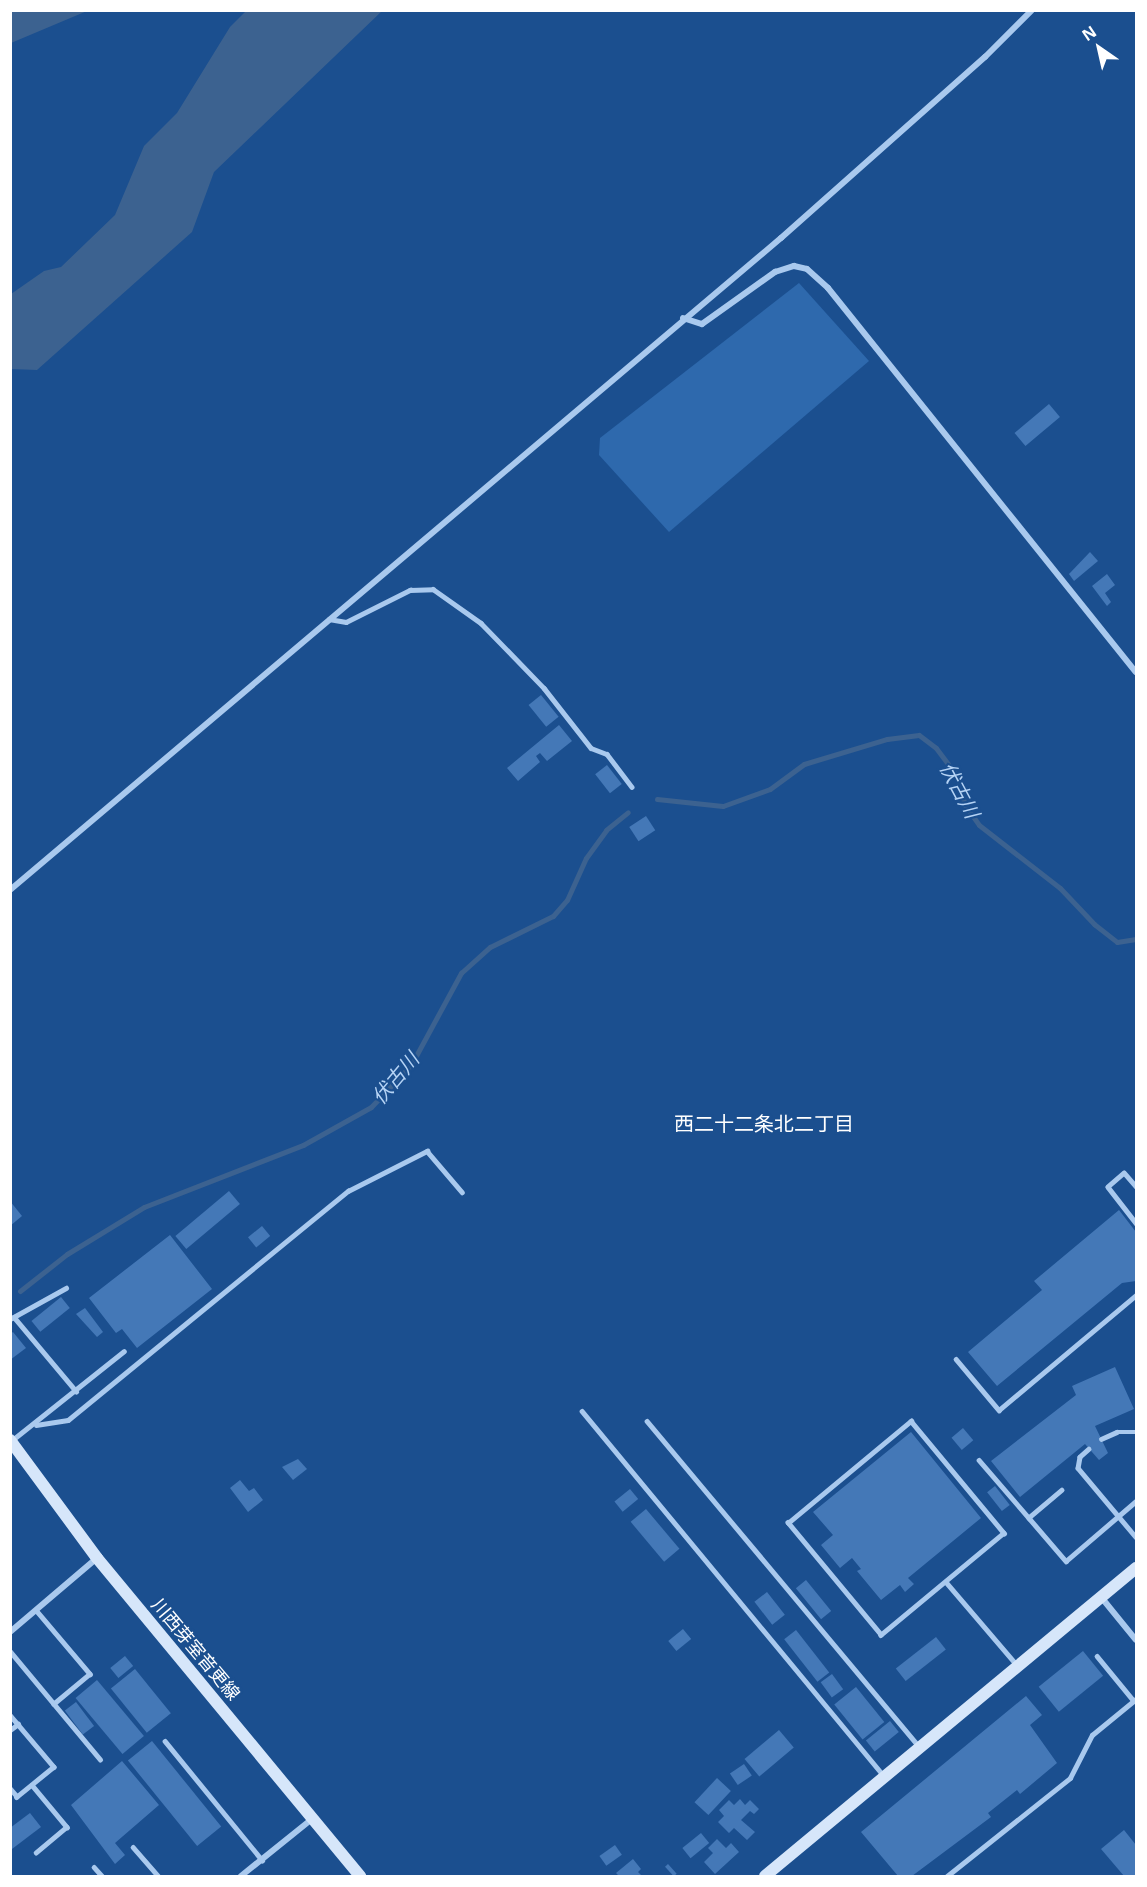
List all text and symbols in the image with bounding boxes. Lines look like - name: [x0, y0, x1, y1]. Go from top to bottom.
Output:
- north arrow: [1069, 18, 1129, 78]
- text: N: [1077, 20, 1100, 46]
- water label: 伏古川: [935, 758, 985, 822]
- water label: 伏古川: [367, 1047, 423, 1109]
- district label: 西二十二条北二丁目: [674, 1111, 854, 1135]
- street label: 川西芽室音更線: [147, 1594, 245, 1704]

